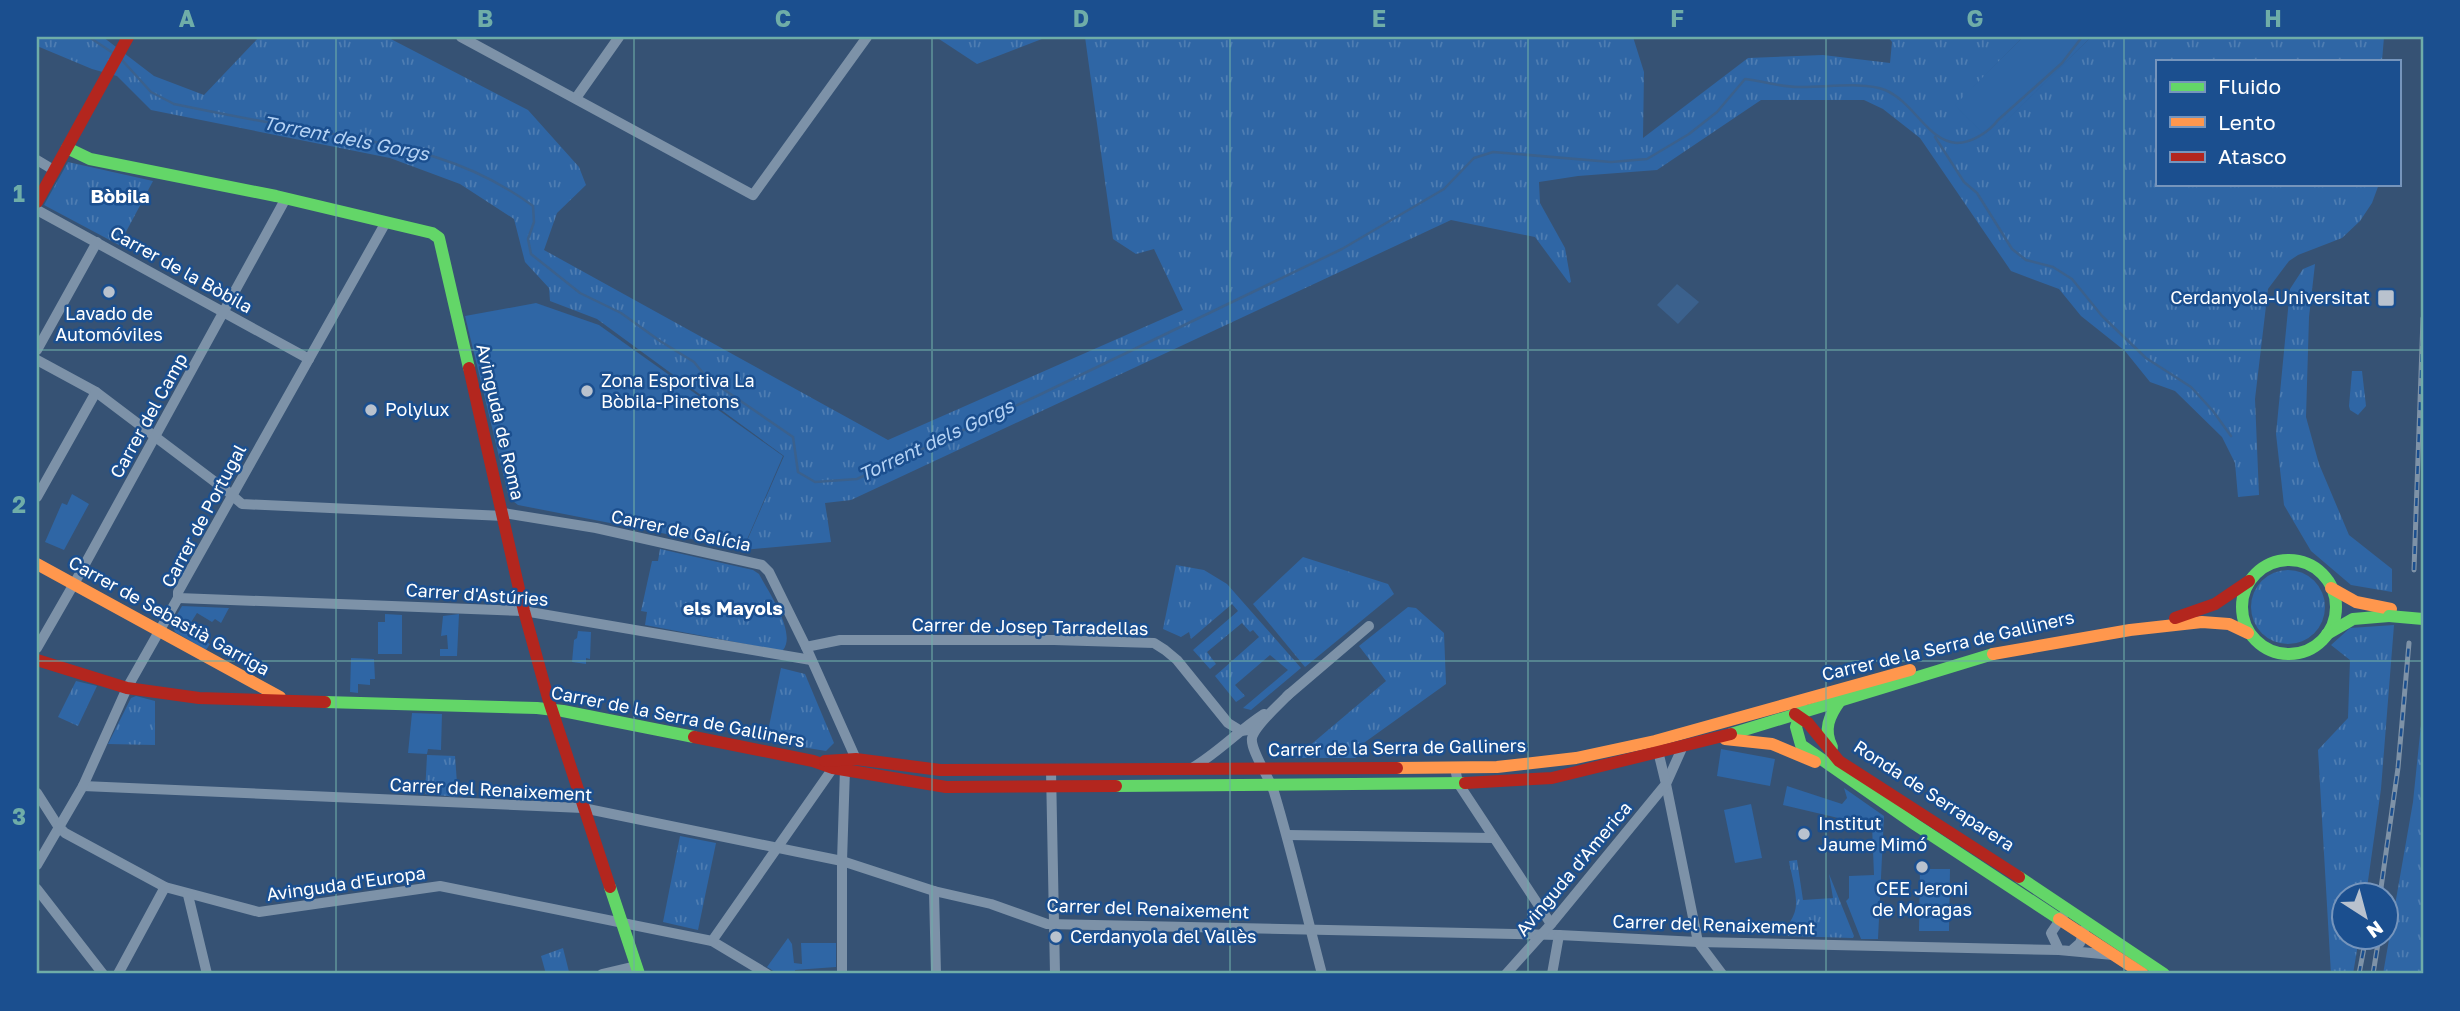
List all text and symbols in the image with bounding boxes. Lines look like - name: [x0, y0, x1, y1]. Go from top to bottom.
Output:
- text: A: [179, 4, 196, 32]
- text: B: [477, 4, 493, 32]
- text: C: [775, 4, 791, 32]
- text: D: [1073, 4, 1089, 32]
- text: E: [1372, 4, 1386, 32]
- text: F: [1670, 4, 1684, 32]
- text: G: [1967, 4, 1983, 32]
- text: H: [2264, 4, 2282, 32]
- legend: [2156, 60, 2400, 186]
- text: Fluido: [2218, 73, 2281, 99]
- text: Lento: [2218, 109, 2276, 135]
- water label: Torrent dels Gorgs: [261, 110, 432, 165]
- text: Atasco: [2218, 143, 2287, 169]
- text: 1: [13, 179, 25, 207]
- district label: Bòbila: [90, 184, 150, 207]
- street label: Carrer de la Bòbila: [106, 221, 257, 317]
- marker: Lavado de Automóviles: [101, 284, 117, 300]
- place label: Cerdanyola-Universitat: [2170, 286, 2370, 308]
- marker: Cerdanyola-Universitat: [2376, 288, 2396, 308]
- place label: Lavado de Automóviles: [55, 302, 163, 345]
- street label: Avinguda de Roma: [472, 342, 530, 502]
- street label: Carrer del Camp: [105, 349, 192, 482]
- place label: Zona Esportiva La Bòbila-Pinetons: [601, 369, 755, 412]
- marker: Zona Esportiva La Bòbila-Pinetons: [579, 383, 595, 399]
- water label: Torrent dels Gorgs: [855, 393, 1018, 486]
- place label: Polylux: [385, 398, 450, 420]
- marker: Polylux: [363, 402, 379, 418]
- street label: Carrer de Portugal: [156, 440, 250, 591]
- text: 2: [12, 490, 26, 518]
- street label: Carrer de Galícia: [609, 504, 753, 556]
- street label: Carrer de Sebastià Garriga: [65, 551, 274, 680]
- street label: Carrer d'Astúries: [405, 578, 549, 610]
- district label: els Mayols: [683, 596, 783, 619]
- street label: Carrer de la Serra de Galliners: [1819, 605, 2076, 685]
- street label: Carrer de Josep Tarradellas: [911, 613, 1149, 639]
- street label: Carrer de la Serra de Galliners: [549, 681, 807, 751]
- street label: Carrer de la Serra de Galliners: [1268, 734, 1526, 760]
- street label: Ronda de Serraparera: [1850, 735, 2019, 855]
- street label: Carrer del Renaixement: [389, 773, 593, 805]
- street label: Avinguda d'America: [1511, 797, 1636, 940]
- text: 3: [12, 802, 26, 830]
- place label: Institut Jaume Mimó: [1818, 812, 1927, 855]
- marker: Institut Jaume Mimó: [1796, 826, 1812, 842]
- marker: CEE Jeroni de Moragas: [1914, 859, 1930, 875]
- street label: Avinguda d'Europa: [265, 861, 427, 905]
- place label: CEE Jeroni de Moragas: [1872, 877, 1972, 920]
- north arrow: [2330, 881, 2400, 951]
- street label: Carrer del Renaixement: [1046, 893, 1250, 923]
- street label: Carrer del Renaixement: [1612, 909, 1816, 939]
- text: N: [2363, 917, 2388, 944]
- place label: Cerdanyola del Vallès: [1070, 925, 1257, 947]
- marker: Cerdanyola del Vallès: [1048, 929, 1064, 945]

